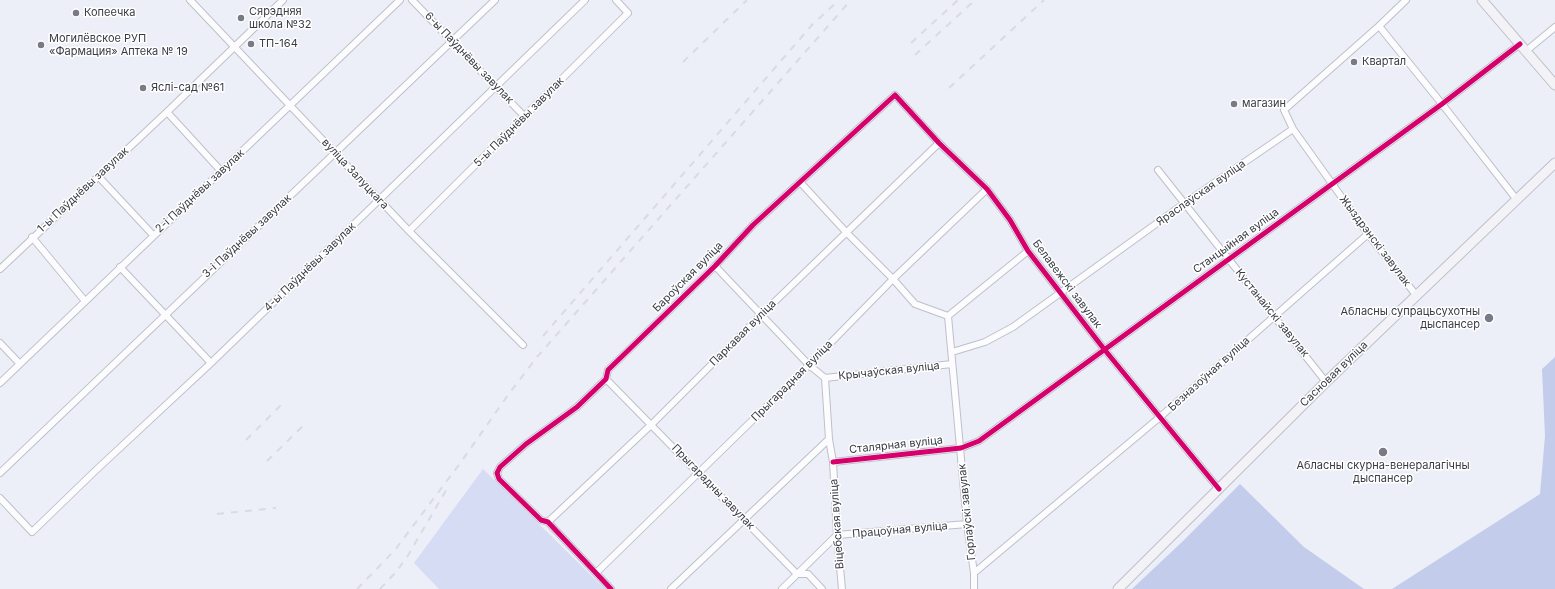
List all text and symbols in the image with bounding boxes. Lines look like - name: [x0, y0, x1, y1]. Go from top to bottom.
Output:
- place label: Сярэдняя школа №32: [249, 5, 311, 31]
- place label: Копеечка: [84, 6, 135, 20]
- marker: Копеечка: [71, 8, 81, 18]
- street label: 6-ы Паўднёвы завулак: [422, 9, 516, 107]
- marker: Сярэдняя школа №32: [236, 13, 246, 23]
- place label: Могилёвское РУП «Фармация» Аптека № 19: [49, 32, 188, 58]
- place label: ТП-164: [259, 37, 298, 51]
- marker: ТП-164: [246, 39, 256, 49]
- marker: Могилёвское РУП «Фармация» Аптека № 19: [36, 40, 46, 50]
- place label: Квартал: [1362, 55, 1406, 69]
- marker: Квартал: [1349, 57, 1359, 67]
- street label: 5-ы Паўднёвы завулак: [471, 74, 567, 170]
- place label: Яслі-сад №61: [151, 81, 224, 95]
- marker: Яслі-сад №61: [138, 83, 148, 93]
- place label: магазин: [1242, 97, 1286, 111]
- marker: магазин: [1229, 99, 1239, 109]
- street label: вуліца Залуцкага: [319, 136, 391, 212]
- street label: 1-ы Паўднёвы завулак: [35, 144, 131, 236]
- street label: 2-і Паўднёвы завулак: [153, 146, 247, 236]
- street label: Яраслаўская вуліца: [1154, 157, 1248, 229]
- street label: 3-і Паўднёвы завулак: [200, 191, 294, 281]
- street label: Жыздрэнскі завулак: [1336, 193, 1414, 289]
- street label: Станцыйная вуліца: [1191, 206, 1281, 276]
- street label: 4-ы Паўднёвы завулак: [261, 220, 359, 314]
- street label: Белавежскі завулак: [1030, 237, 1104, 331]
- street label: Бароўская вуліца: [650, 239, 726, 315]
- street label: Кустанайскі завулак: [1232, 266, 1312, 360]
- street label: Паркавая вуліца: [707, 297, 779, 369]
- place label: Абласны супрацьсухотны дыспансер: [1340, 305, 1480, 331]
- marker: Абласны супрацьсухотны дыспансер: [1483, 312, 1495, 324]
- street label: Безназоўная вуліца: [1166, 334, 1252, 414]
- street label: Прыгарадная вуліца: [749, 338, 835, 424]
- street label: Сасновая вуліца: [1297, 338, 1371, 410]
- street label: Крычаўская вуліца: [838, 359, 940, 383]
- street label: Сталярная вуліца: [849, 434, 943, 456]
- street label: Прыгарадны завулак: [669, 442, 757, 532]
- marker: Абласны скурна-венералагічны дыспансер: [1377, 446, 1389, 458]
- place label: Абласны скурна-венералагічны дыспансер: [1296, 459, 1470, 485]
- street label: Горлаўскі завулак: [955, 463, 979, 561]
- street label: Віцебская вуліца: [827, 478, 847, 570]
- street label: Працоўная вуліца: [852, 519, 948, 541]

